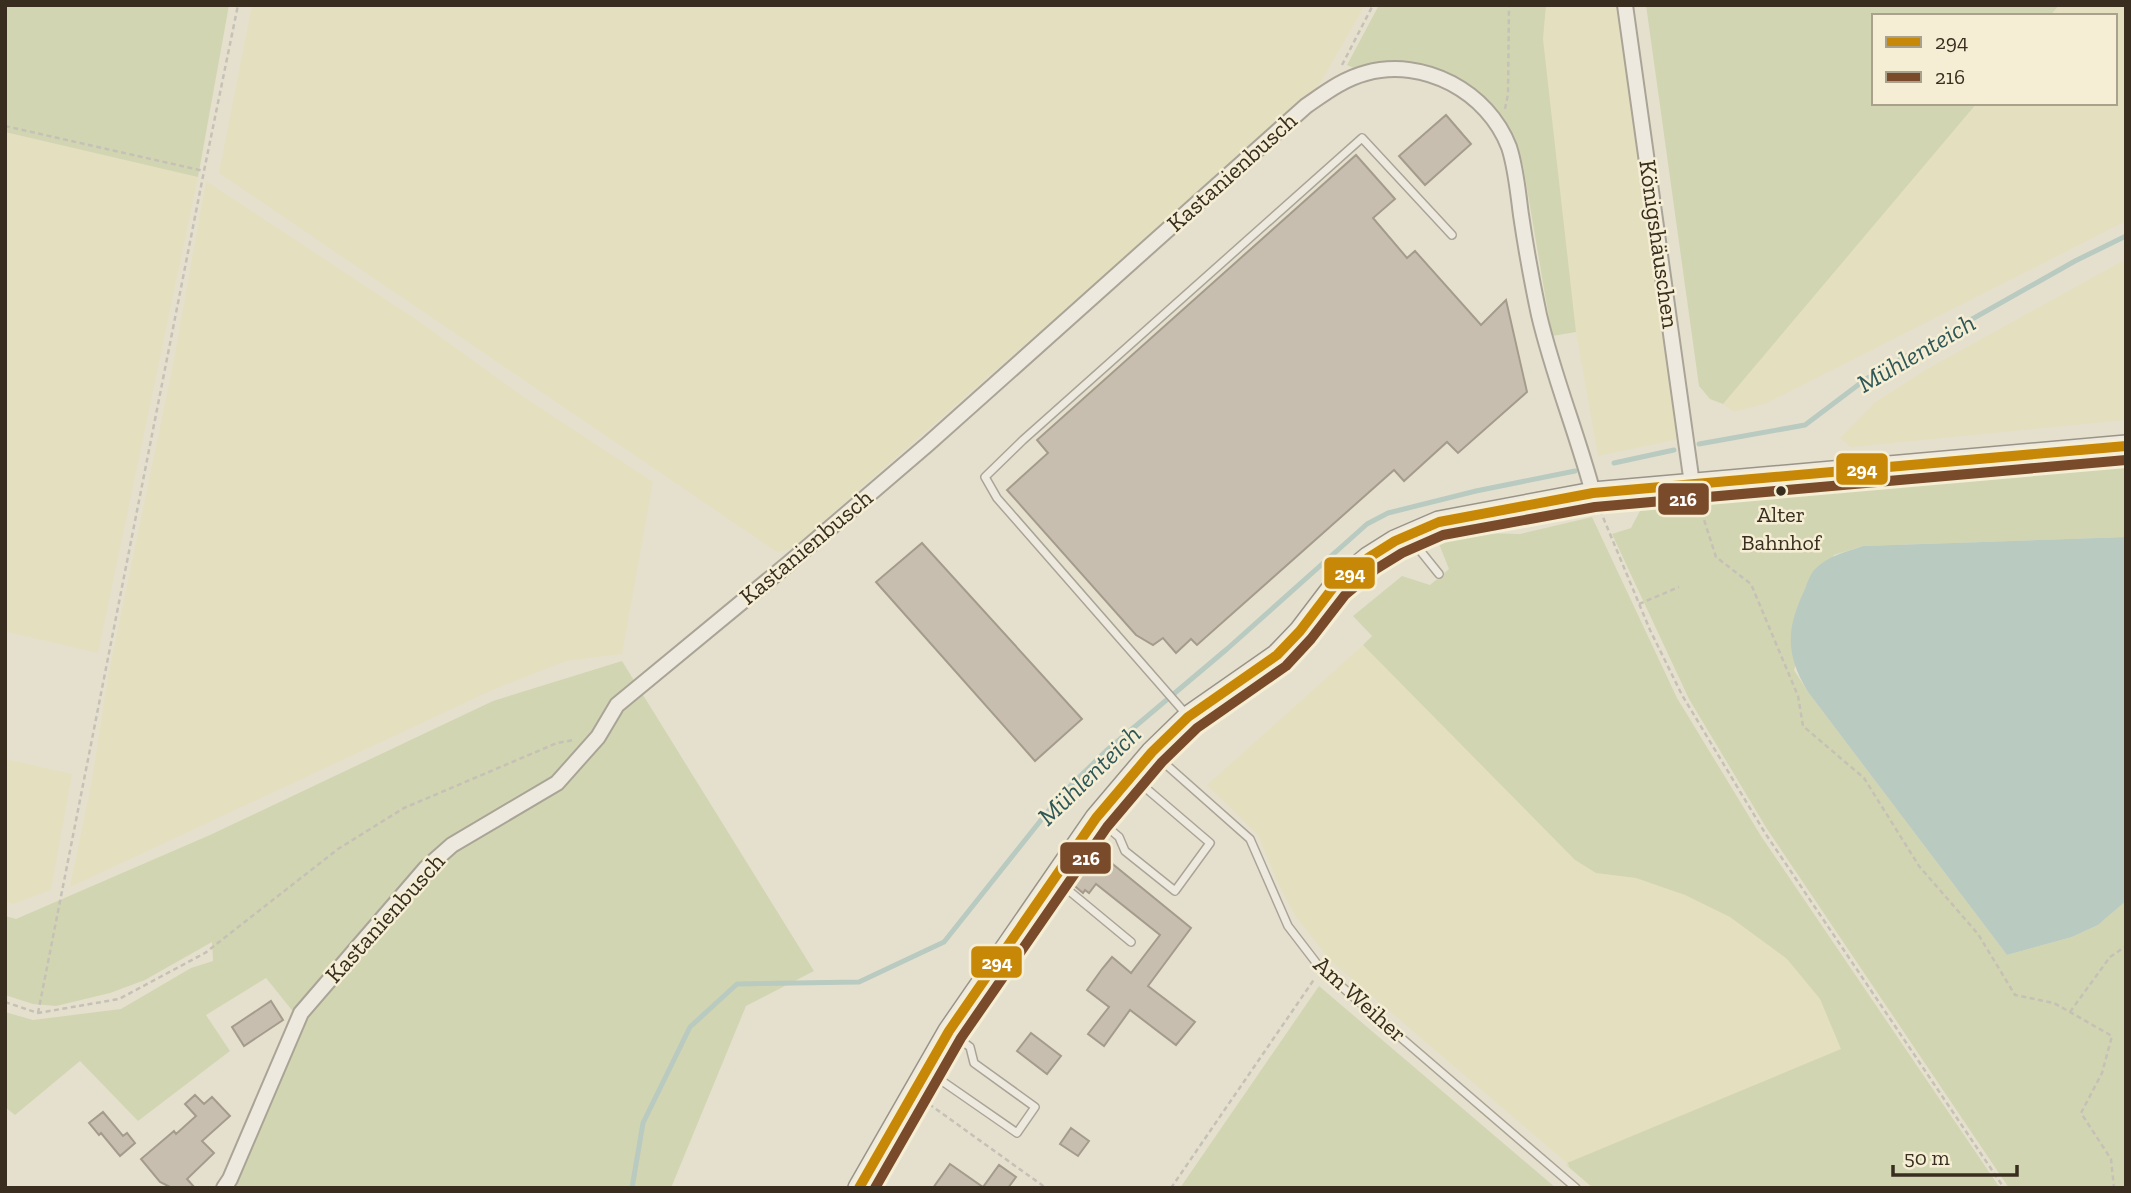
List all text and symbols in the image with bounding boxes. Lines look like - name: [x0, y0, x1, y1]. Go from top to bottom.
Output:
- legend: [1872, 14, 2117, 105]
- text: 294: [1935, 29, 1968, 54]
- text: 216: [1935, 64, 1965, 89]
- street label: Kastanienbusch: [1161, 105, 1303, 238]
- street label: Königshäuschen: [1633, 158, 1686, 330]
- water label: Mühlenteich: [1851, 306, 1981, 400]
- line badge: 294: [1835, 452, 1889, 486]
- text: 294: [1846, 458, 1878, 481]
- street label: Kastanienbusch: [733, 482, 879, 611]
- line badge: 216: [1657, 482, 1710, 516]
- marker: Alter Bahnhof: [1774, 484, 1788, 498]
- text: 216: [1669, 488, 1697, 511]
- place label: Alter Bahnhof: [1741, 501, 1823, 556]
- line badge: 294: [1323, 556, 1376, 590]
- text: 294: [1334, 562, 1366, 585]
- water label: Mühlenteich: [1031, 718, 1147, 832]
- line badge: 216: [1059, 841, 1112, 875]
- street label: Kastanienbusch: [319, 846, 451, 989]
- text: 216: [1072, 847, 1100, 870]
- line badge: 294: [970, 945, 1023, 979]
- street label: Am Weiher: [1308, 949, 1413, 1048]
- text: 294: [981, 951, 1013, 974]
- scale bar: [1893, 1134, 2017, 1178]
- text: 50 m: [1904, 1145, 1950, 1170]

